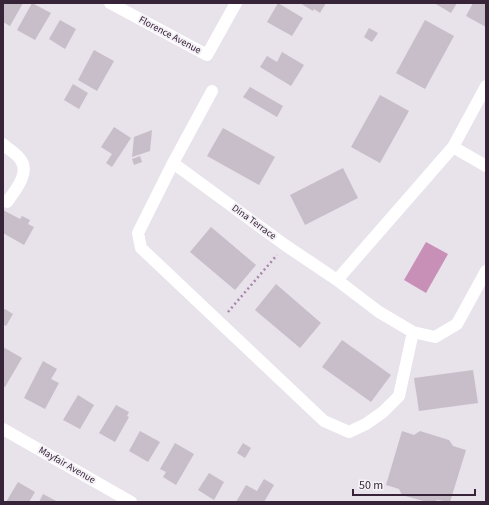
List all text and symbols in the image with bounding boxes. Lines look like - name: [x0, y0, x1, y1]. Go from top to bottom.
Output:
- street label: Florence Avenue: [136, 13, 204, 57]
- street label: Dina Terrace: [229, 201, 279, 243]
- street label: Mayfair Avenue: [36, 443, 98, 487]
- scale bar: [353, 471, 475, 497]
- text: 50 m: [359, 477, 383, 494]

